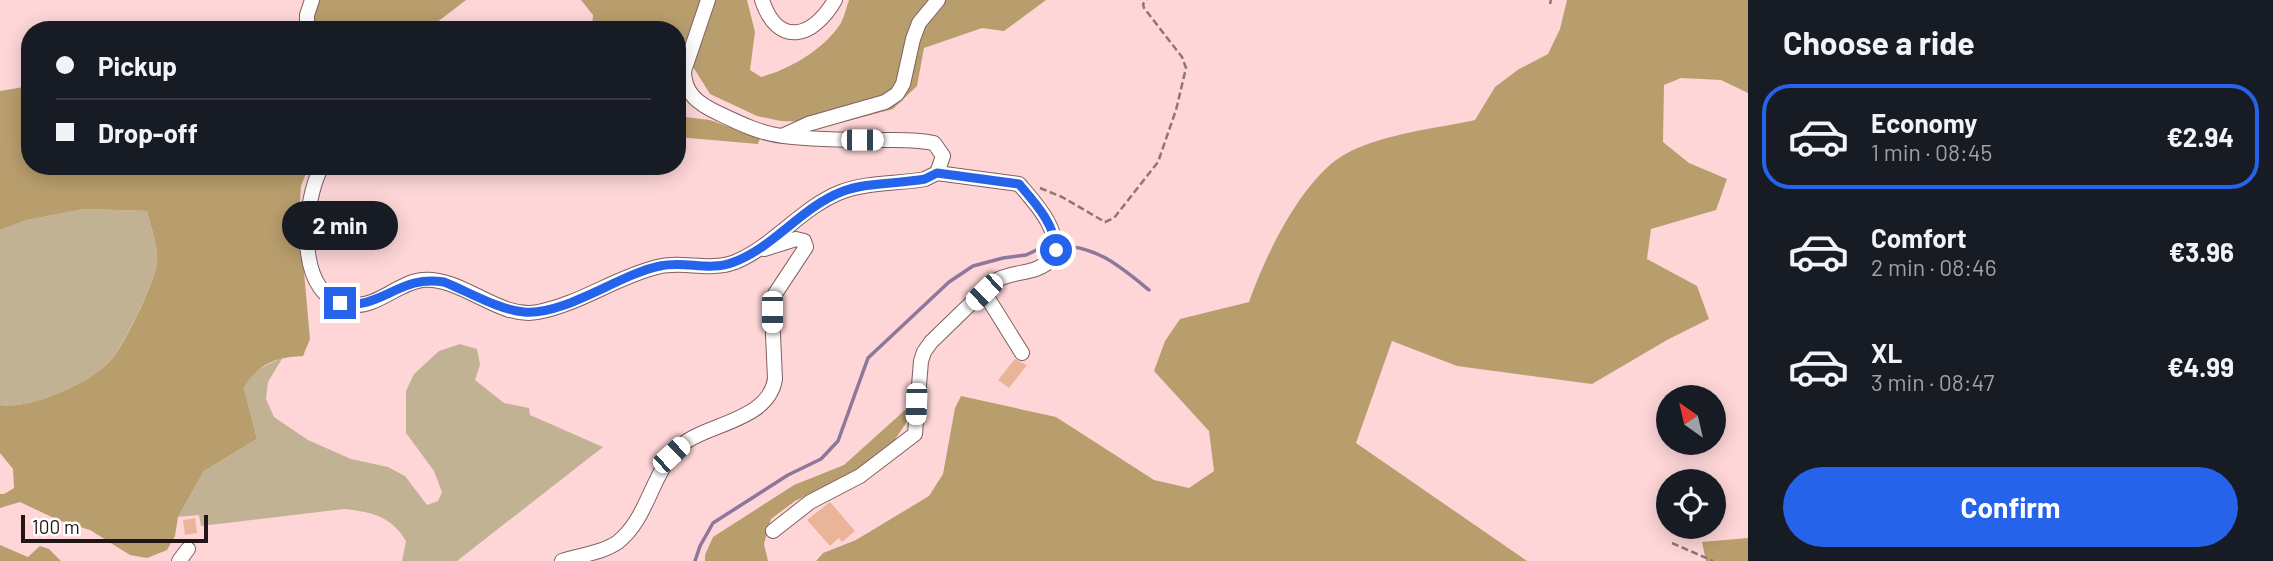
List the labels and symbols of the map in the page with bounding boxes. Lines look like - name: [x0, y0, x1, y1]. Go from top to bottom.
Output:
- car: [842, 130, 884, 151]
- callout: 2 min: [282, 202, 398, 250]
- route start: [1040, 234, 1072, 266]
- car: [962, 270, 1007, 314]
- route end: [324, 287, 356, 319]
- car: [762, 291, 783, 333]
- car: [905, 383, 928, 425]
- north arrow: [1656, 385, 1726, 455]
- car: [649, 433, 694, 477]
- scale bar: [21, 512, 208, 544]

